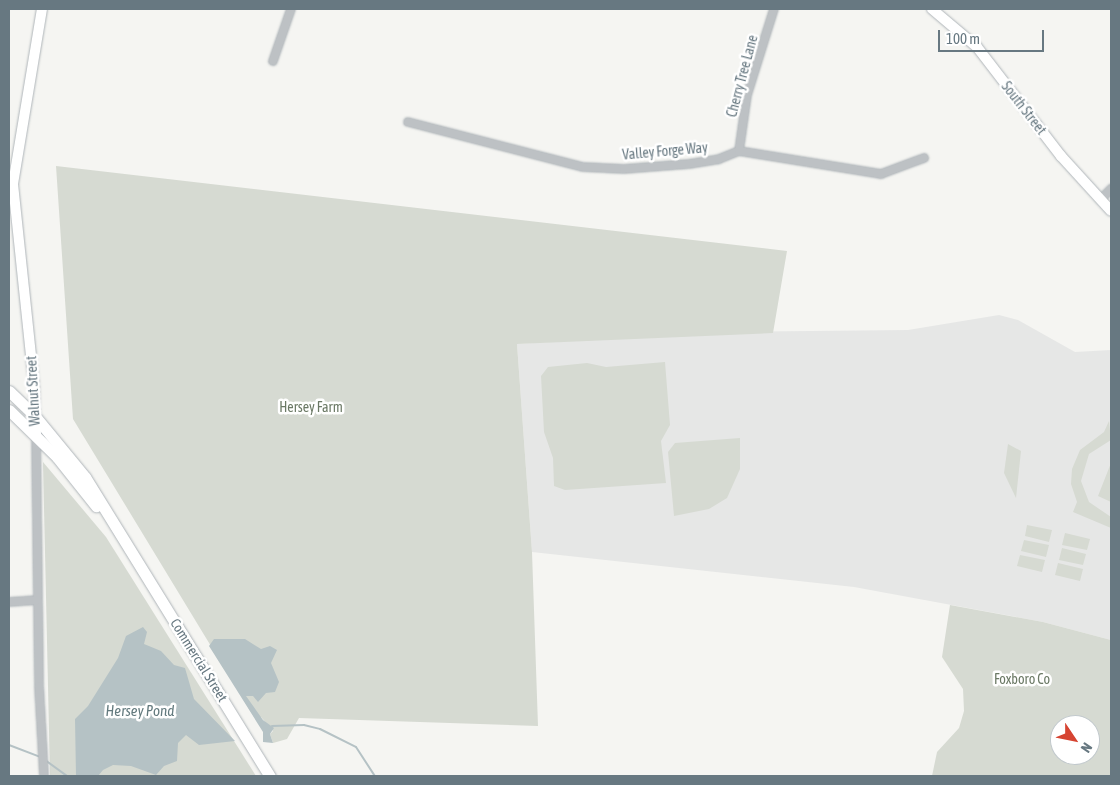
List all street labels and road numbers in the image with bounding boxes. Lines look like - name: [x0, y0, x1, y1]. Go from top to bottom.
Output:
- street label: Cherry Tree Lane: [723, 33, 761, 119]
- street label: South Street: [998, 78, 1050, 138]
- street label: Valley Forge Way: [622, 139, 708, 163]
- street label: Walnut Street: [23, 356, 43, 426]
- street label: Commercial Street: [167, 615, 231, 705]

